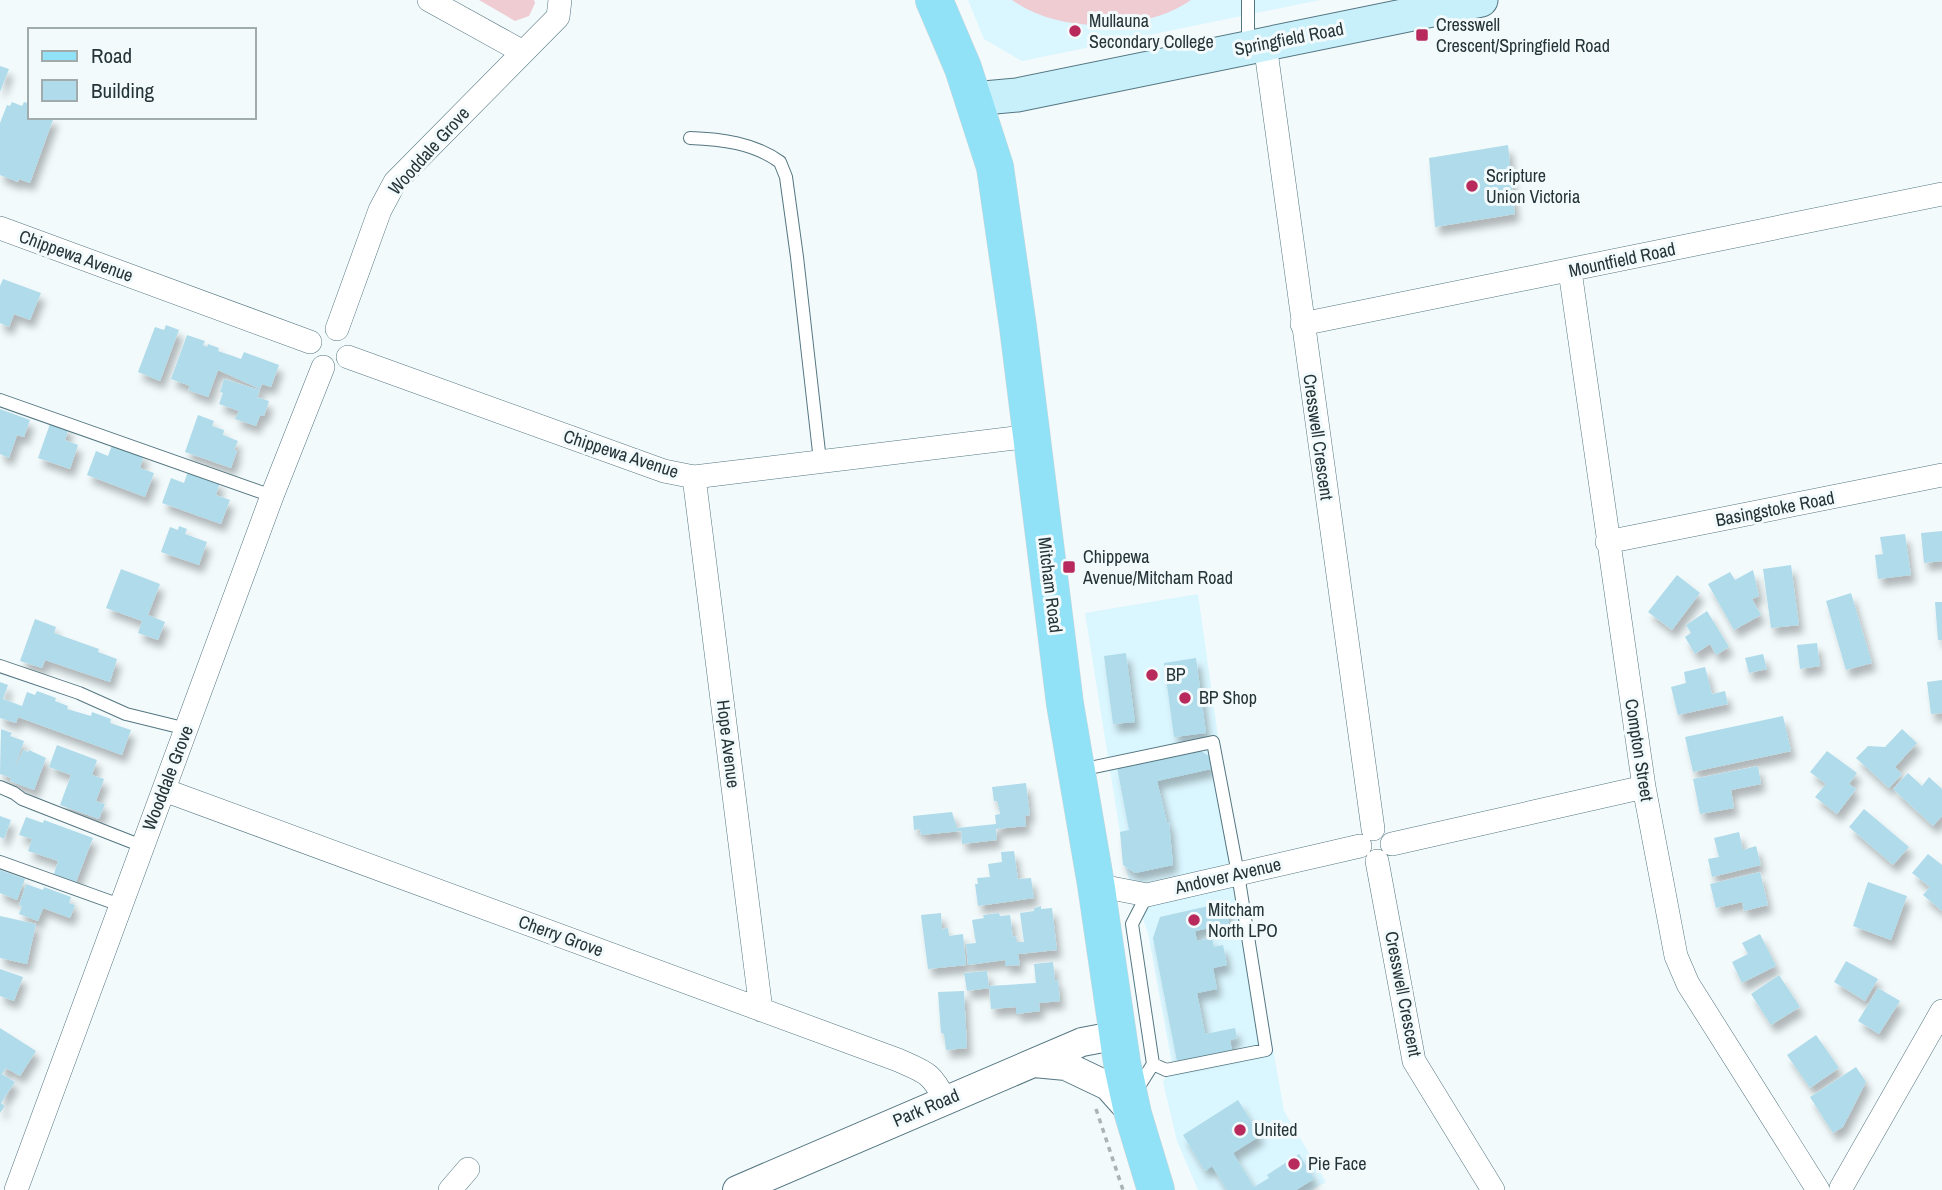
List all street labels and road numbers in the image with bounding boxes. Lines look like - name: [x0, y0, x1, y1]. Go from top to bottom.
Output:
- street label: Springfield Road: [1232, 16, 1346, 61]
- street label: Wooddale Grove: [382, 101, 475, 200]
- street label: Chippewa Avenue: [16, 223, 137, 288]
- street label: Mountfield Road: [1566, 236, 1677, 283]
- street label: Cresswell Crescent: [1297, 372, 1340, 502]
- street label: Chippewa Avenue: [560, 423, 682, 484]
- street label: Basingstoke Road: [1713, 485, 1836, 532]
- street label: Mitcham Road: [1032, 536, 1069, 634]
- street label: Compton Street: [1619, 697, 1660, 803]
- street label: Hope Avenue: [711, 699, 746, 789]
- street label: Wooddale Grove: [136, 722, 199, 834]
- street label: Andover Avenue: [1171, 851, 1283, 900]
- street label: Cherry Grove: [515, 909, 607, 962]
- street label: Cresswell Crescent: [1379, 929, 1428, 1059]
- street label: Park Road: [889, 1082, 963, 1133]

